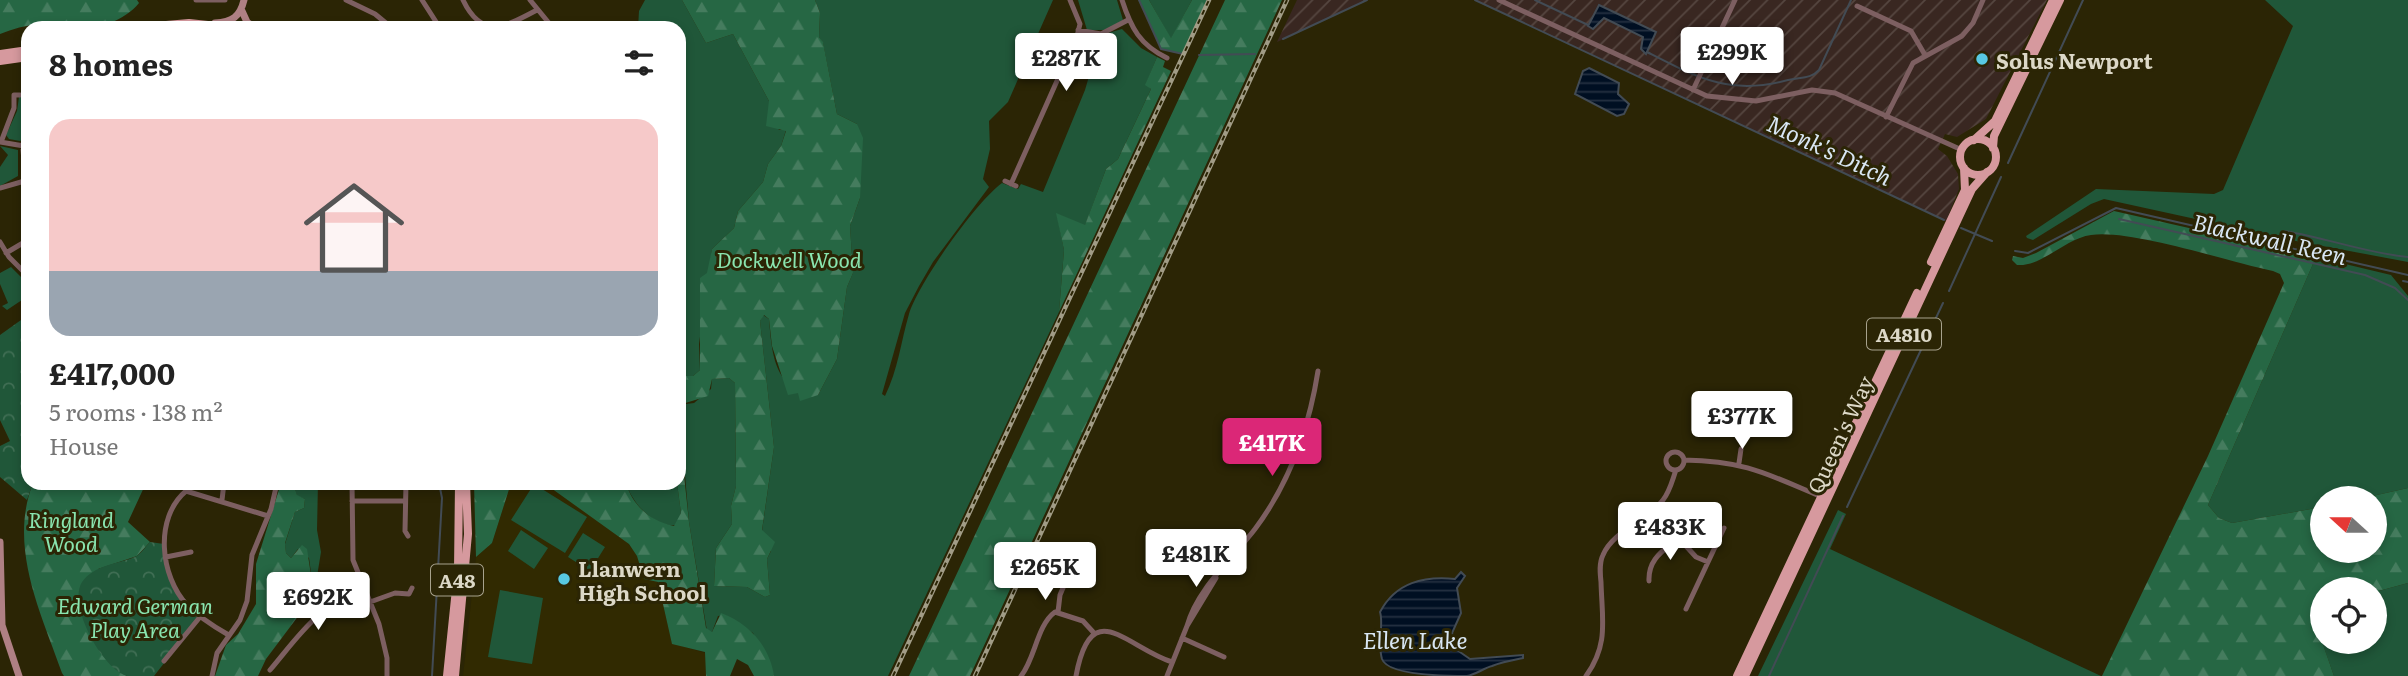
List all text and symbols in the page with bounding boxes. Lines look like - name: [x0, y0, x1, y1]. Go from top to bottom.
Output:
- pin: £299K: [1683, 28, 1781, 87]
- text: £299K: [1697, 33, 1767, 67]
- pin: £287K: [1017, 34, 1115, 93]
- text: £287K: [1031, 39, 1101, 73]
- text: 8 homes: [49, 41, 173, 85]
- icon: filters: [620, 44, 658, 82]
- place label: Solus Newport: [1996, 44, 2153, 75]
- marker: Solus Newport: [1974, 51, 1990, 67]
- water label: Monk's Ditch: [1762, 105, 1898, 193]
- icon: home: [291, 165, 417, 291]
- water label: Blackwall Reen: [2190, 204, 2351, 272]
- park label: Dockwell Wood: [716, 243, 862, 274]
- road number: A4810: [1867, 318, 1941, 350]
- text: £417,000: [49, 350, 175, 394]
- street label: Queen's Way: [1798, 369, 1880, 498]
- pin: £377K: [1693, 392, 1791, 451]
- text: 5 rooms · 138 m²: [49, 394, 223, 428]
- text: £377K: [1707, 397, 1777, 431]
- pin: £417K: [1223, 419, 1321, 478]
- text: £417K: [1238, 424, 1306, 458]
- text: House: [49, 428, 118, 462]
- north arrow: [2310, 486, 2387, 564]
- map controls: [2310, 486, 2387, 654]
- park label: Ringland Wood: [28, 503, 114, 558]
- pin: £483K: [1621, 503, 1719, 562]
- text: £483K: [1634, 508, 1706, 542]
- pin: £481K: [1147, 530, 1245, 589]
- text: £481K: [1162, 535, 1230, 569]
- pin: £265K: [996, 542, 1094, 602]
- text: £265K: [1010, 548, 1080, 582]
- place label: Llanwern High School: [578, 552, 707, 607]
- road number: A48: [431, 565, 483, 596]
- marker: Llanwern High School: [556, 571, 572, 587]
- pin: £692K: [269, 572, 367, 632]
- button: locate: [2310, 577, 2387, 654]
- text: £692K: [283, 578, 353, 612]
- park label: Edward German Play Area: [57, 589, 213, 644]
- water label: Ellen Lake: [1363, 622, 1467, 656]

